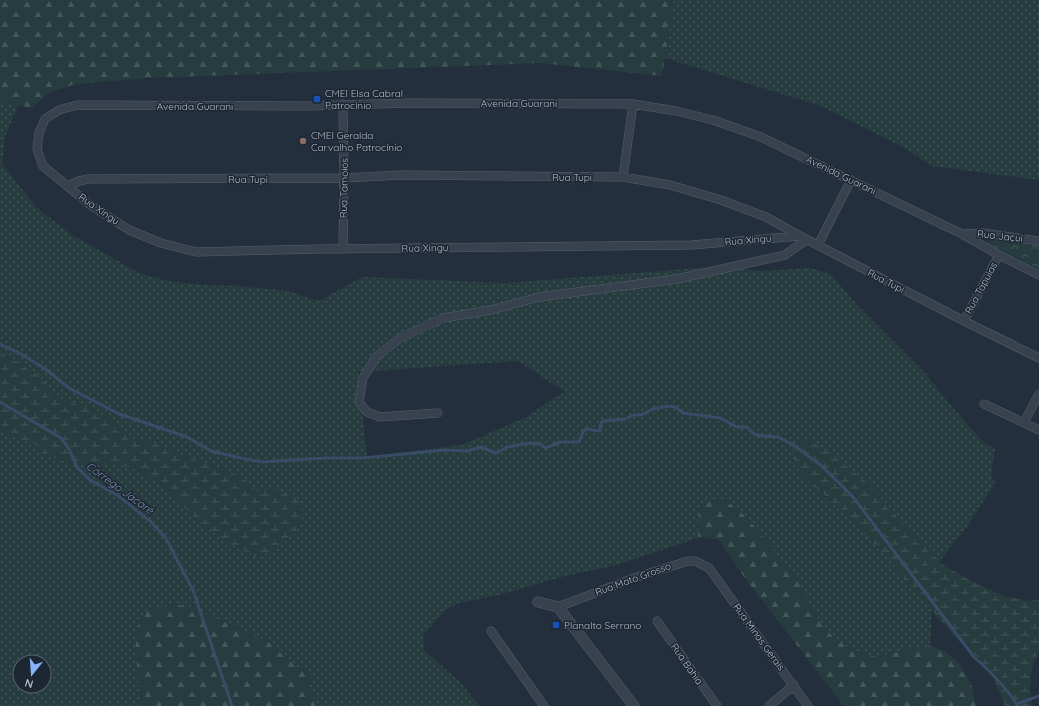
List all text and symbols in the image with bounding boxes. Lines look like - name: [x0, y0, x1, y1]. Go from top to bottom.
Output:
- place label: CMEI Elsa Cabral Patrocínio: [325, 87, 403, 112]
- marker: CMEI Elsa Cabral Patrocínio: [312, 94, 322, 104]
- street label: Avenida Guarani: [481, 97, 557, 110]
- street label: Avenida Guarani: [157, 100, 233, 113]
- place label: CMEI Geralda Carvalho Patrocínio: [311, 129, 402, 154]
- marker: CMEI Geralda Carvalho Patrocínio: [298, 136, 308, 146]
- street label: Avenida Guarani: [804, 152, 878, 198]
- street label: Rua Tamoios: [337, 157, 351, 218]
- street label: Rua Tupi: [552, 171, 592, 184]
- street label: Rua Tupi: [228, 173, 268, 186]
- street label: Rua Xingu: [76, 190, 122, 228]
- street label: Rua Jaçuí: [977, 227, 1024, 245]
- street label: Rua Xingu: [724, 231, 772, 249]
- street label: Rua Xingu: [401, 241, 449, 255]
- street label: Rua Tapuias: [962, 260, 1000, 316]
- street label: Rua Tupi: [865, 266, 907, 296]
- water label: Córrego Jacaré: [84, 459, 157, 518]
- street label: Rua Mato Grosso: [593, 559, 673, 599]
- street label: Rua Minas Gerais: [730, 601, 788, 673]
- place label: Planalto Serrano: [564, 619, 641, 632]
- marker: Planalto Serrano: [551, 620, 561, 630]
- street label: Rua Bahia: [668, 641, 706, 687]
- north arrow: [12, 654, 52, 694]
- text: N: [23, 676, 35, 691]

